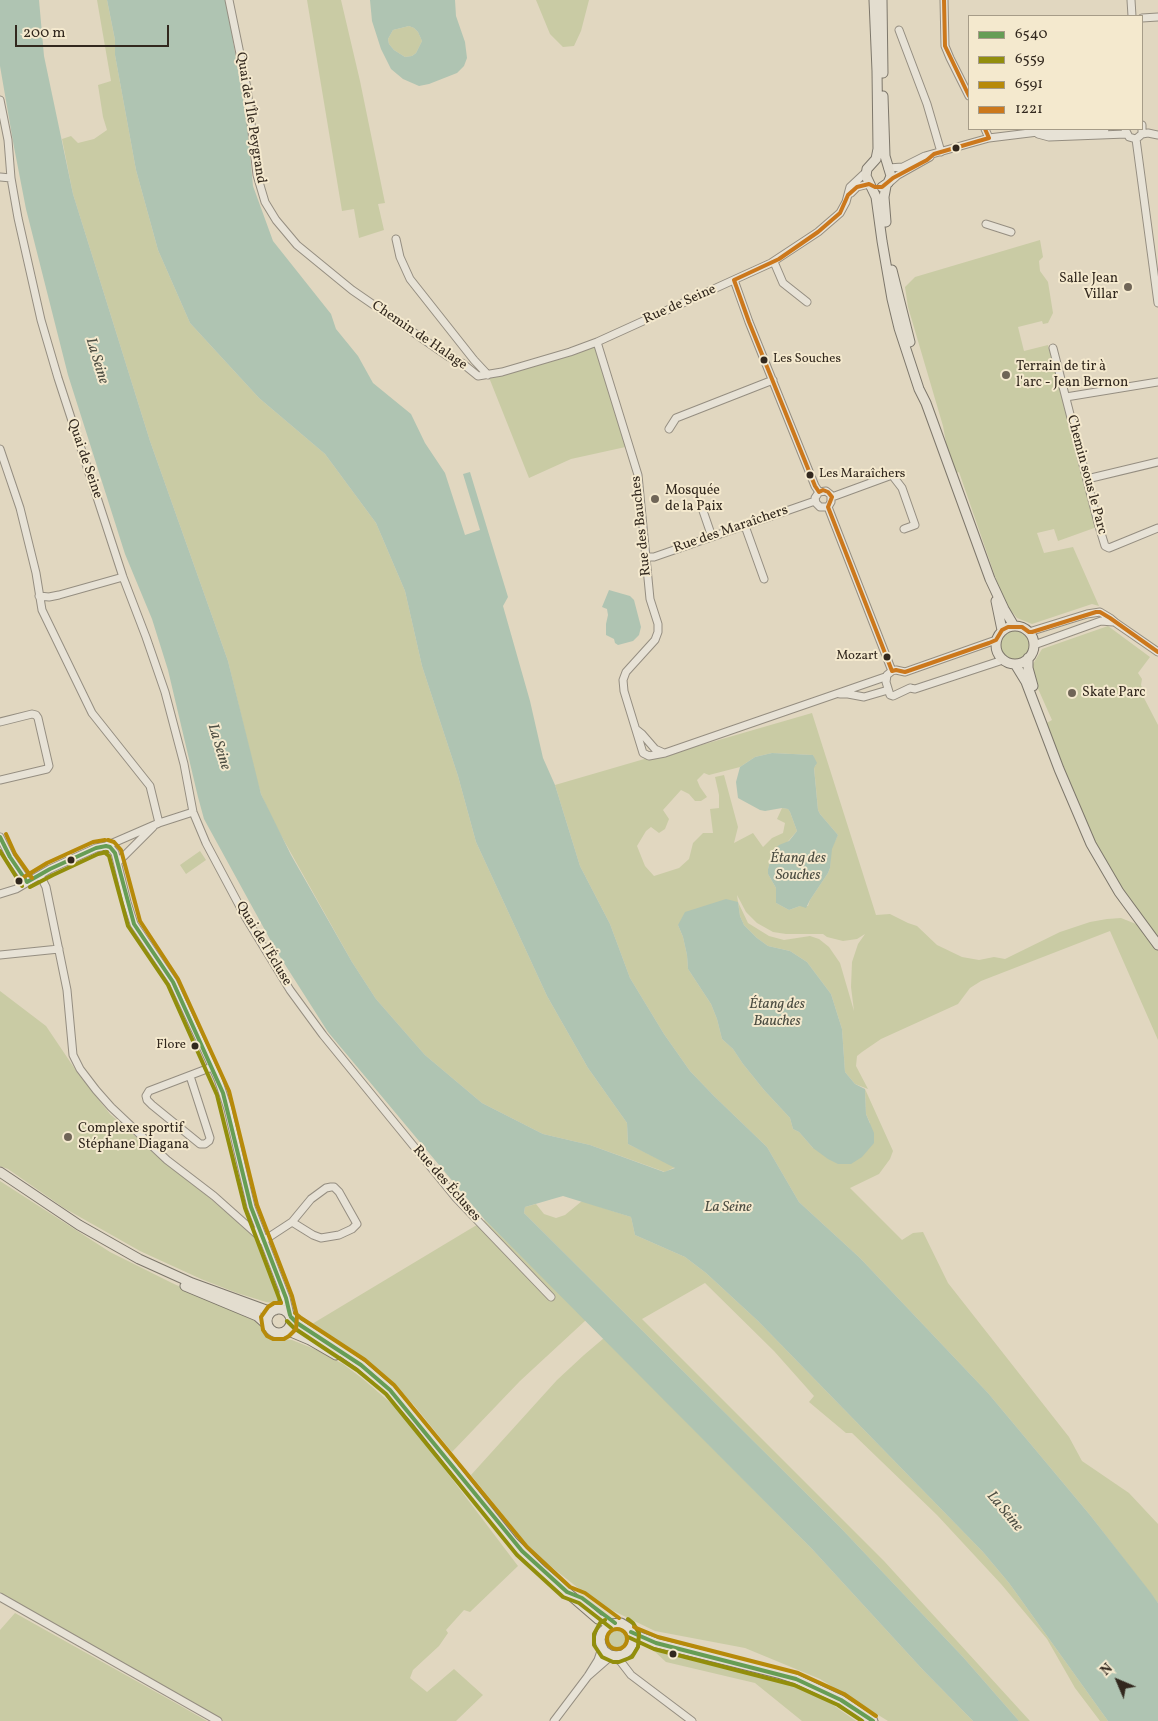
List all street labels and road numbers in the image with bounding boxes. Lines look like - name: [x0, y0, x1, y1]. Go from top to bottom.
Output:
- street label: Quai de l'Île Peygrand: [231, 51, 269, 185]
- street label: Rue de Seine: [641, 282, 719, 328]
- street label: Chemin de Halage: [368, 298, 470, 374]
- street label: Chemin sous le Parc: [1062, 413, 1110, 537]
- street label: Quai de Seine: [63, 417, 105, 501]
- street label: Rue des Bauches: [628, 475, 656, 577]
- street label: Rue des Maraîchers: [672, 503, 790, 557]
- street label: Quai de l'Écluse: [231, 899, 295, 989]
- street label: Rue des Écluses: [408, 1143, 484, 1225]

